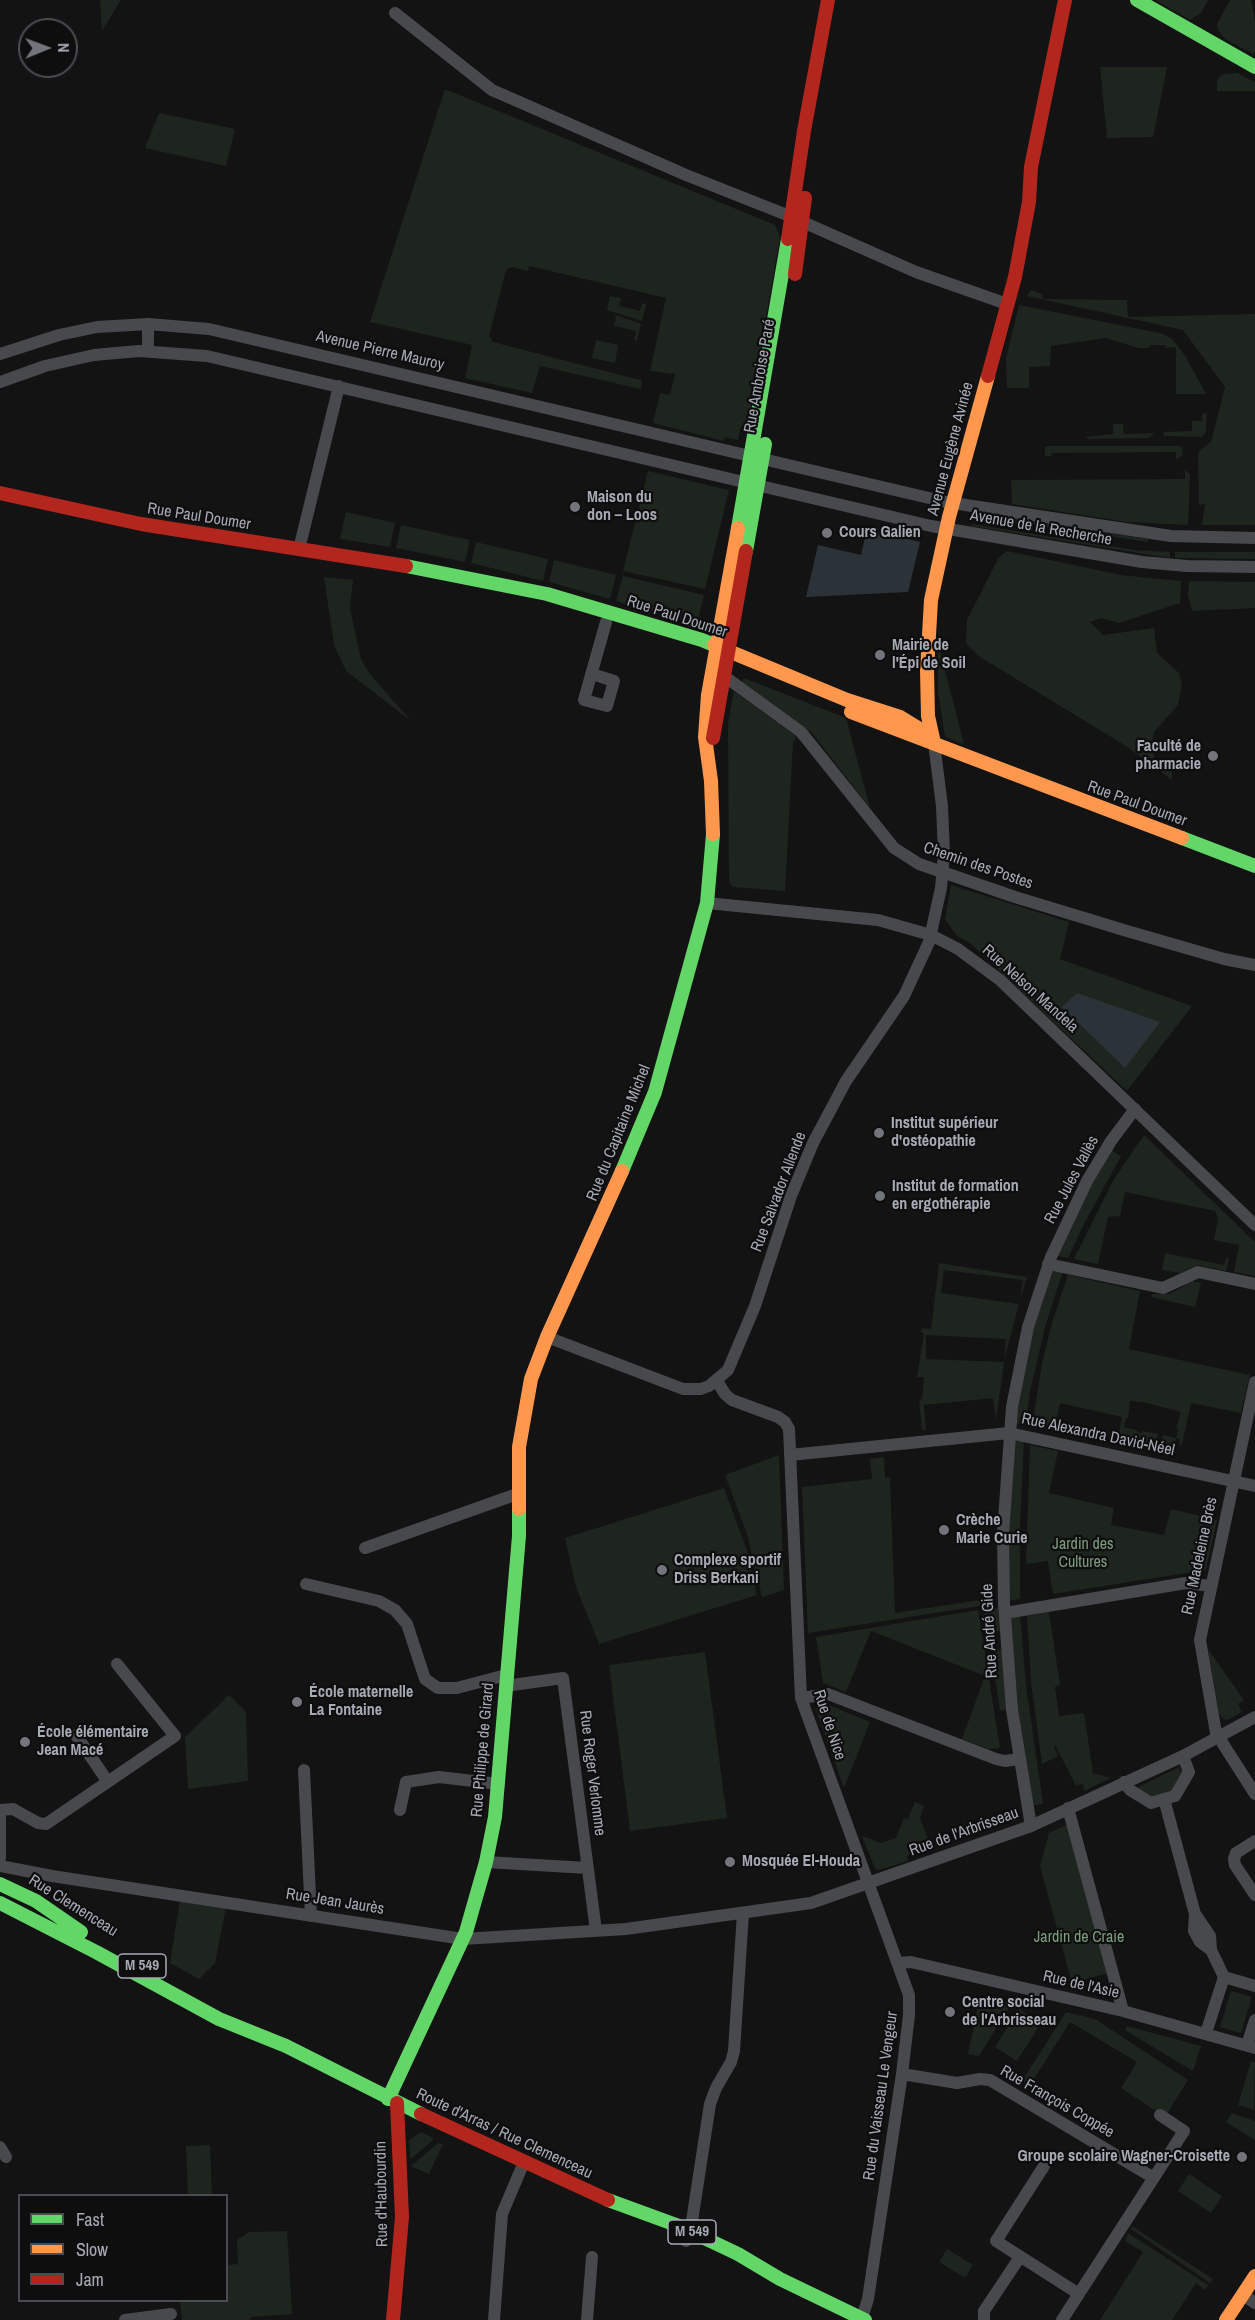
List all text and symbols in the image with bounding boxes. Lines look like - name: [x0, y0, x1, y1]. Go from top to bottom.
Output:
- north arrow: [18, 18, 78, 78]
- text: N: [53, 43, 75, 53]
- street label: Rue Ambroise Paré: [741, 318, 779, 434]
- street label: Avenue Pierre Mauroy: [314, 327, 446, 375]
- street label: Avenue Eugène Avinée: [924, 380, 978, 518]
- place label: Maison du don – Loos: [587, 488, 657, 526]
- street label: Rue Paul Doumer: [146, 499, 252, 535]
- marker: Maison du don – Loos: [568, 500, 582, 514]
- street label: Avenue de la Recherche: [969, 506, 1113, 550]
- place label: Cours Galien: [839, 523, 921, 543]
- marker: Cours Galien: [820, 526, 834, 540]
- street label: Rue Paul Doumer: [624, 592, 730, 642]
- place label: Mairie de l'Épi de Soil: [892, 636, 966, 674]
- marker: Mairie de l'Épi de Soil: [873, 648, 887, 662]
- place label: Faculté de pharmacie: [1135, 737, 1201, 775]
- marker: Faculté de pharmacie: [1206, 749, 1220, 763]
- street label: Rue Paul Doumer: [1085, 777, 1189, 831]
- street label: Chemin des Postes: [921, 838, 1035, 894]
- street label: Rue Nelson Mandela: [978, 941, 1082, 1037]
- street label: Rue du Capitaine Michel: [583, 1062, 655, 1204]
- place label: Institut supérieur d'ostéopathie: [891, 1114, 998, 1152]
- marker: Institut supérieur d'ostéopathie: [872, 1126, 886, 1140]
- street label: Rue Salvador Allende: [747, 1129, 811, 1255]
- street label: Rue Jules Vallès: [1041, 1133, 1103, 1227]
- place label: Institut de formation en ergothérapie: [892, 1177, 1019, 1215]
- marker: Institut de formation en ergothérapie: [873, 1189, 887, 1203]
- street label: Rue Alexandra David-Néel: [1020, 1409, 1176, 1461]
- street label: Rue Madeleine Brès: [1178, 1496, 1222, 1616]
- place label: Crèche Marie Curie: [956, 1511, 1027, 1549]
- marker: Crèche Marie Curie: [937, 1523, 951, 1537]
- park label: Jardin des Cultures: [1052, 1535, 1114, 1573]
- place label: Complexe sportif Driss Berkani: [674, 1551, 781, 1589]
- marker: Complexe sportif Driss Berkani: [655, 1563, 669, 1577]
- street label: Rue André Gide: [978, 1583, 1002, 1679]
- street label: Rue Philippe de Girard: [468, 1682, 498, 1818]
- place label: École maternelle La Fontaine: [309, 1683, 413, 1721]
- street label: Rue de Nice: [809, 1687, 849, 1763]
- marker: École maternelle La Fontaine: [290, 1695, 304, 1709]
- street label: Rue Roger Verlomme: [575, 1709, 609, 1837]
- place label: École élémentaire Jean Macé: [37, 1723, 149, 1761]
- marker: École élémentaire Jean Macé: [18, 1735, 32, 1749]
- street label: Rue de l'Arbrisseau: [907, 1803, 1021, 1861]
- place label: Mosquée El-Houda: [742, 1852, 860, 1872]
- marker: Mosquée El-Houda: [723, 1855, 737, 1869]
- street label: Rue Clemenceau: [25, 1871, 121, 1941]
- street label: Rue Jean Jaurès: [285, 1885, 385, 1919]
- park label: Jardin de Craie: [1034, 1928, 1124, 1948]
- road number: M 549: [118, 1954, 166, 1978]
- street label: Rue de l'Asie: [1041, 1967, 1121, 2003]
- place label: Centre social de l'Arbrisseau: [962, 1993, 1056, 2031]
- marker: Centre social de l'Arbrisseau: [943, 2005, 957, 2019]
- street label: Rue du Vaisseau Le Vengeur: [860, 2010, 902, 2182]
- street label: Rue François Coppée: [997, 2062, 1117, 2142]
- street label: Route d'Arras / Rue Clemenceau: [413, 2085, 595, 2183]
- street label: Rue d'Haubourdin: [371, 2141, 393, 2247]
- place label: Groupe scolaire Wagner-Croisette: [1018, 2147, 1230, 2167]
- marker: Groupe scolaire Wagner-Croisette: [1235, 2150, 1249, 2164]
- legend: [18, 2194, 228, 2302]
- text: Fast: [76, 2207, 104, 2232]
- road number: M 549: [668, 2220, 716, 2244]
- text: Slow: [76, 2237, 108, 2262]
- text: Jam: [76, 2267, 104, 2292]

